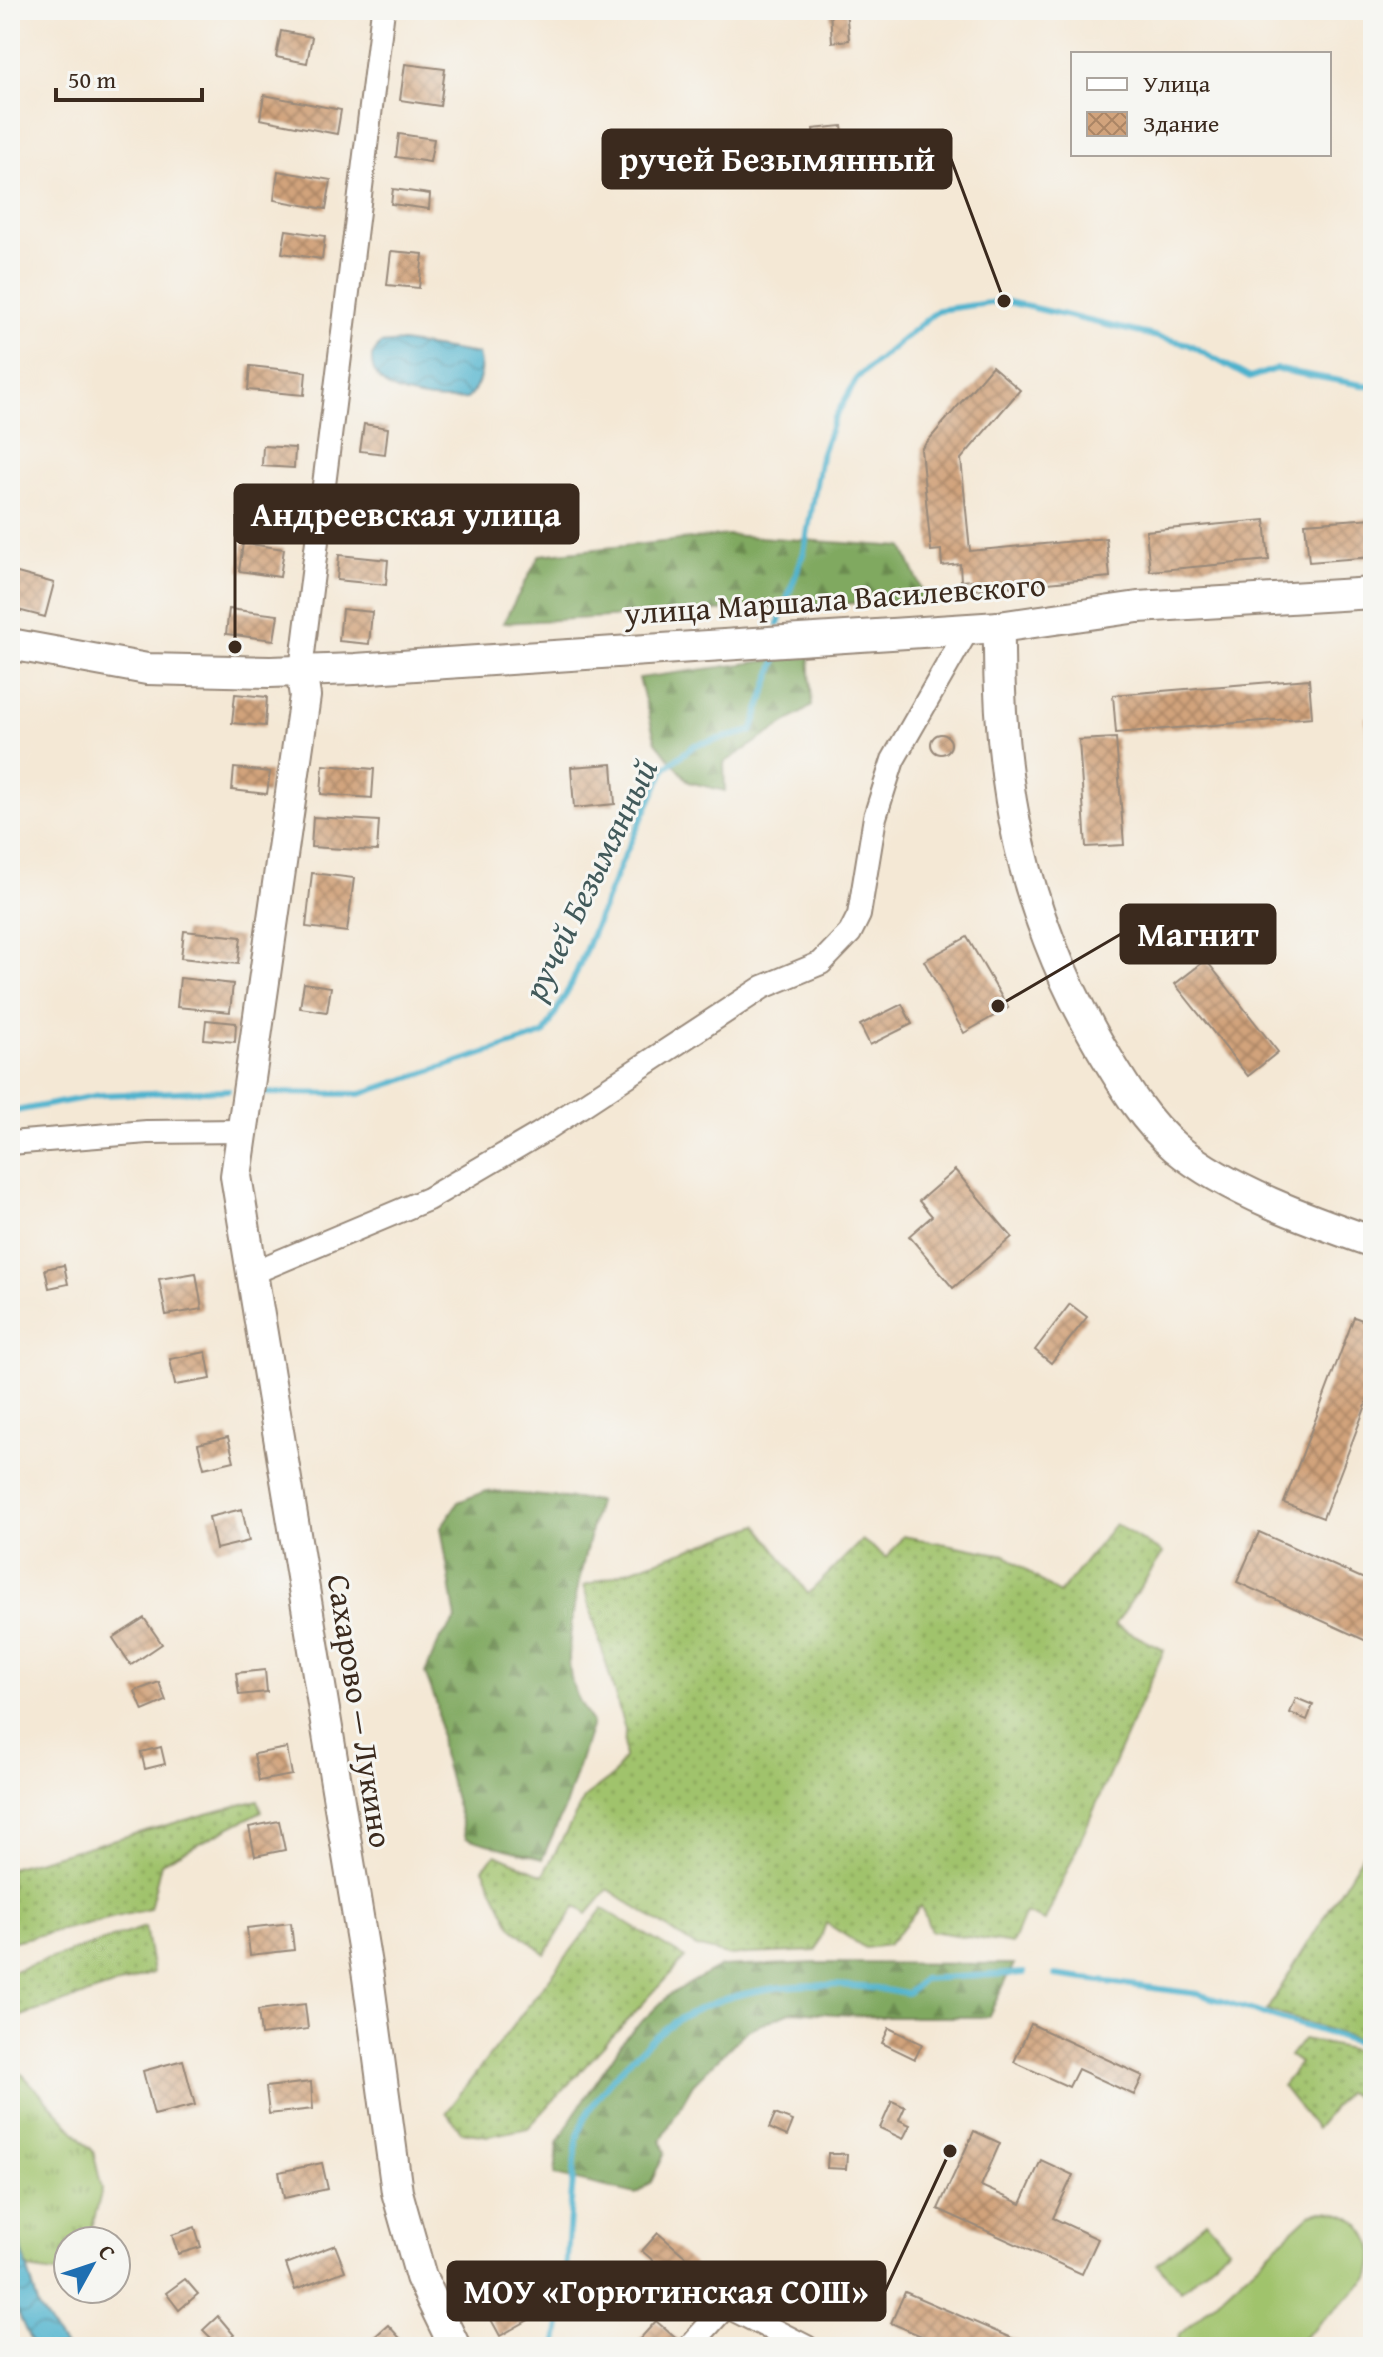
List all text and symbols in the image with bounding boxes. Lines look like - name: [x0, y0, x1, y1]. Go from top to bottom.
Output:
- scale bar: [56, 52, 202, 102]
- legend: [1071, 52, 1331, 156]
- text: 50 m: [68, 62, 116, 97]
- text: Улица: [1143, 66, 1211, 101]
- text: Здание: [1143, 106, 1219, 141]
- callout: ручей Безымянный: [603, 130, 951, 188]
- text: ручей Безымянный: [619, 134, 935, 183]
- callout: Андреевская улица: [235, 485, 578, 543]
- text: Андреевская улица: [251, 489, 562, 538]
- street label: улица Маршала Василевского: [622, 560, 1047, 637]
- water label: ручей Безымянный: [509, 750, 669, 1009]
- callout: Магнит: [1121, 905, 1275, 963]
- text: Магнит: [1137, 909, 1260, 958]
- street label: Сахарово — Лукино: [316, 1571, 405, 1851]
- north arrow: [52, 2225, 132, 2305]
- text: С: [91, 2237, 124, 2267]
- callout: МОУ «Горютинская СОШ»: [448, 2262, 885, 2320]
- text: МОУ «Горютинская СОШ»: [463, 2266, 869, 2315]

